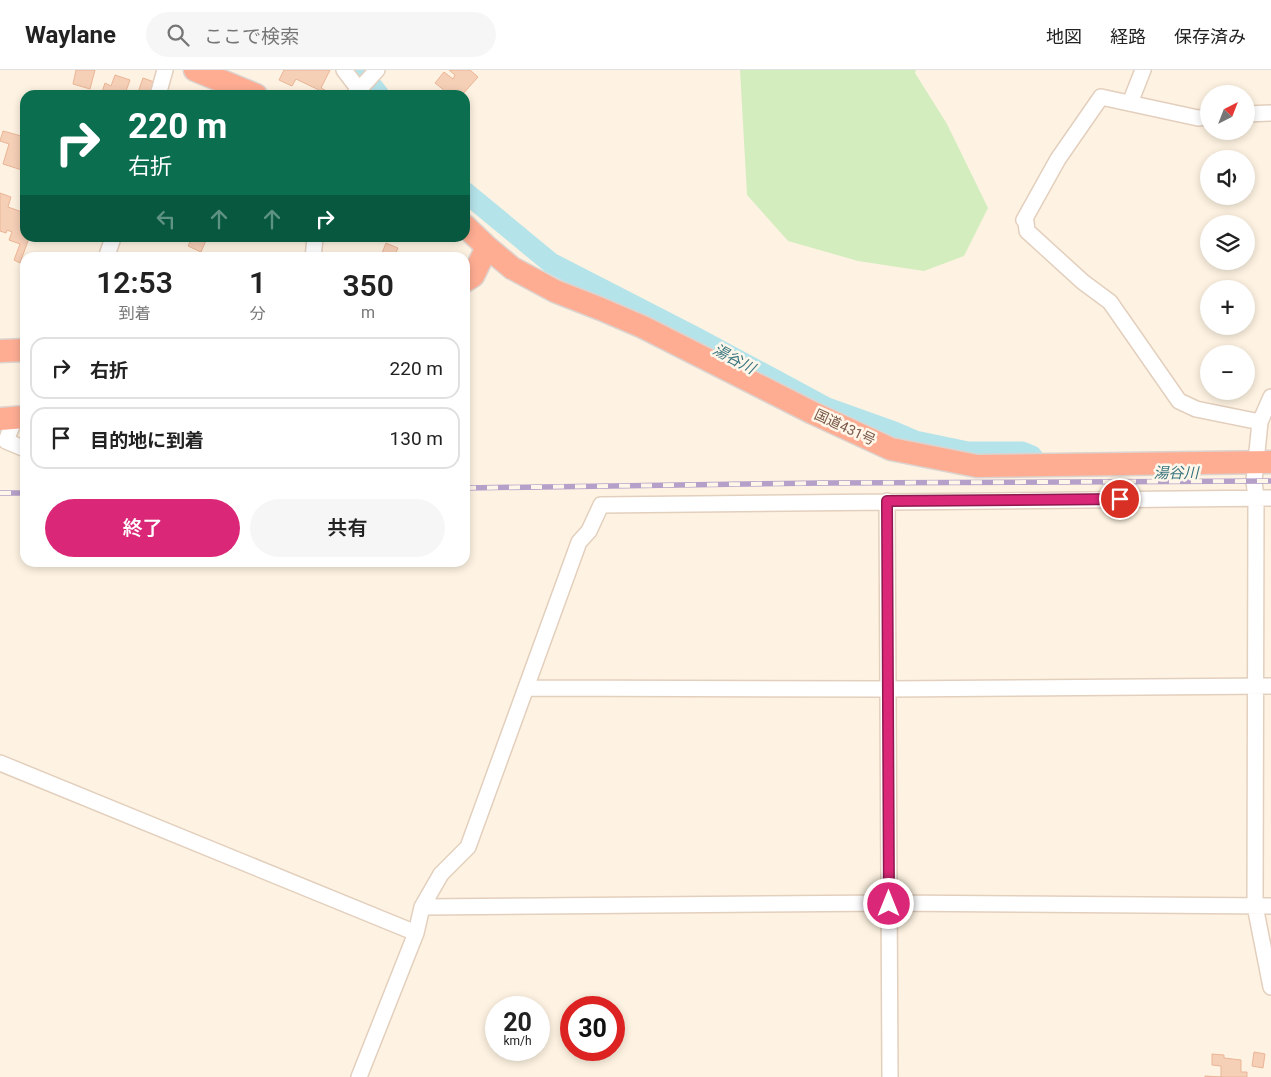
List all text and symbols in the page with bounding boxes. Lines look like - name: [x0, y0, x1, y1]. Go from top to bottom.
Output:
- search box: [146, 12, 496, 57]
- text: Waylane: [25, 21, 116, 49]
- icon: search: [164, 21, 192, 49]
- text: ここで検索: [204, 25, 299, 48]
- text: 地図: [1046, 26, 1082, 47]
- text: 経路: [1110, 26, 1146, 47]
- text: 保存済み: [1174, 26, 1246, 47]
- north arrow: [1200, 85, 1255, 140]
- map controls: [1200, 85, 1255, 400]
- text: 220 m: [128, 106, 227, 147]
- icon: right: [45, 110, 110, 175]
- button: sound: [1200, 150, 1255, 205]
- text: 右折: [128, 154, 172, 179]
- icon: left: [152, 205, 180, 233]
- icon: ahead: [205, 205, 233, 233]
- icon: ahead: [258, 205, 286, 233]
- icon: right: [311, 205, 339, 233]
- button: layers: [1200, 215, 1255, 270]
- text: 12:53: [96, 265, 173, 300]
- text: 1: [249, 265, 266, 300]
- text: 350: [342, 268, 394, 303]
- button: +: [1200, 280, 1255, 335]
- text: m: [361, 303, 375, 322]
- text: 到着: [119, 304, 151, 323]
- text: 分: [250, 304, 266, 323]
- water label: 湯谷川: [710, 340, 760, 378]
- button: −: [1200, 345, 1255, 400]
- icon: right: [47, 354, 75, 382]
- text: 220 m: [390, 357, 443, 380]
- text: 右折: [90, 359, 128, 382]
- street label: 国道431号: [812, 406, 878, 448]
- icon: arrive: [47, 424, 75, 452]
- text: 130 m: [390, 427, 443, 450]
- text: 目的地に到着: [90, 429, 204, 452]
- water label: 湯谷川: [1153, 464, 1200, 482]
- pin: [1099, 478, 1141, 520]
- icon: arrive: [1106, 485, 1134, 513]
- button: 終了: [45, 499, 240, 557]
- button: 共有: [250, 499, 445, 557]
- position arrow: [862, 877, 914, 929]
- speed limit sign: 30: [560, 996, 625, 1061]
- text: 20: [503, 1008, 532, 1037]
- text: km/h: [503, 1034, 532, 1048]

